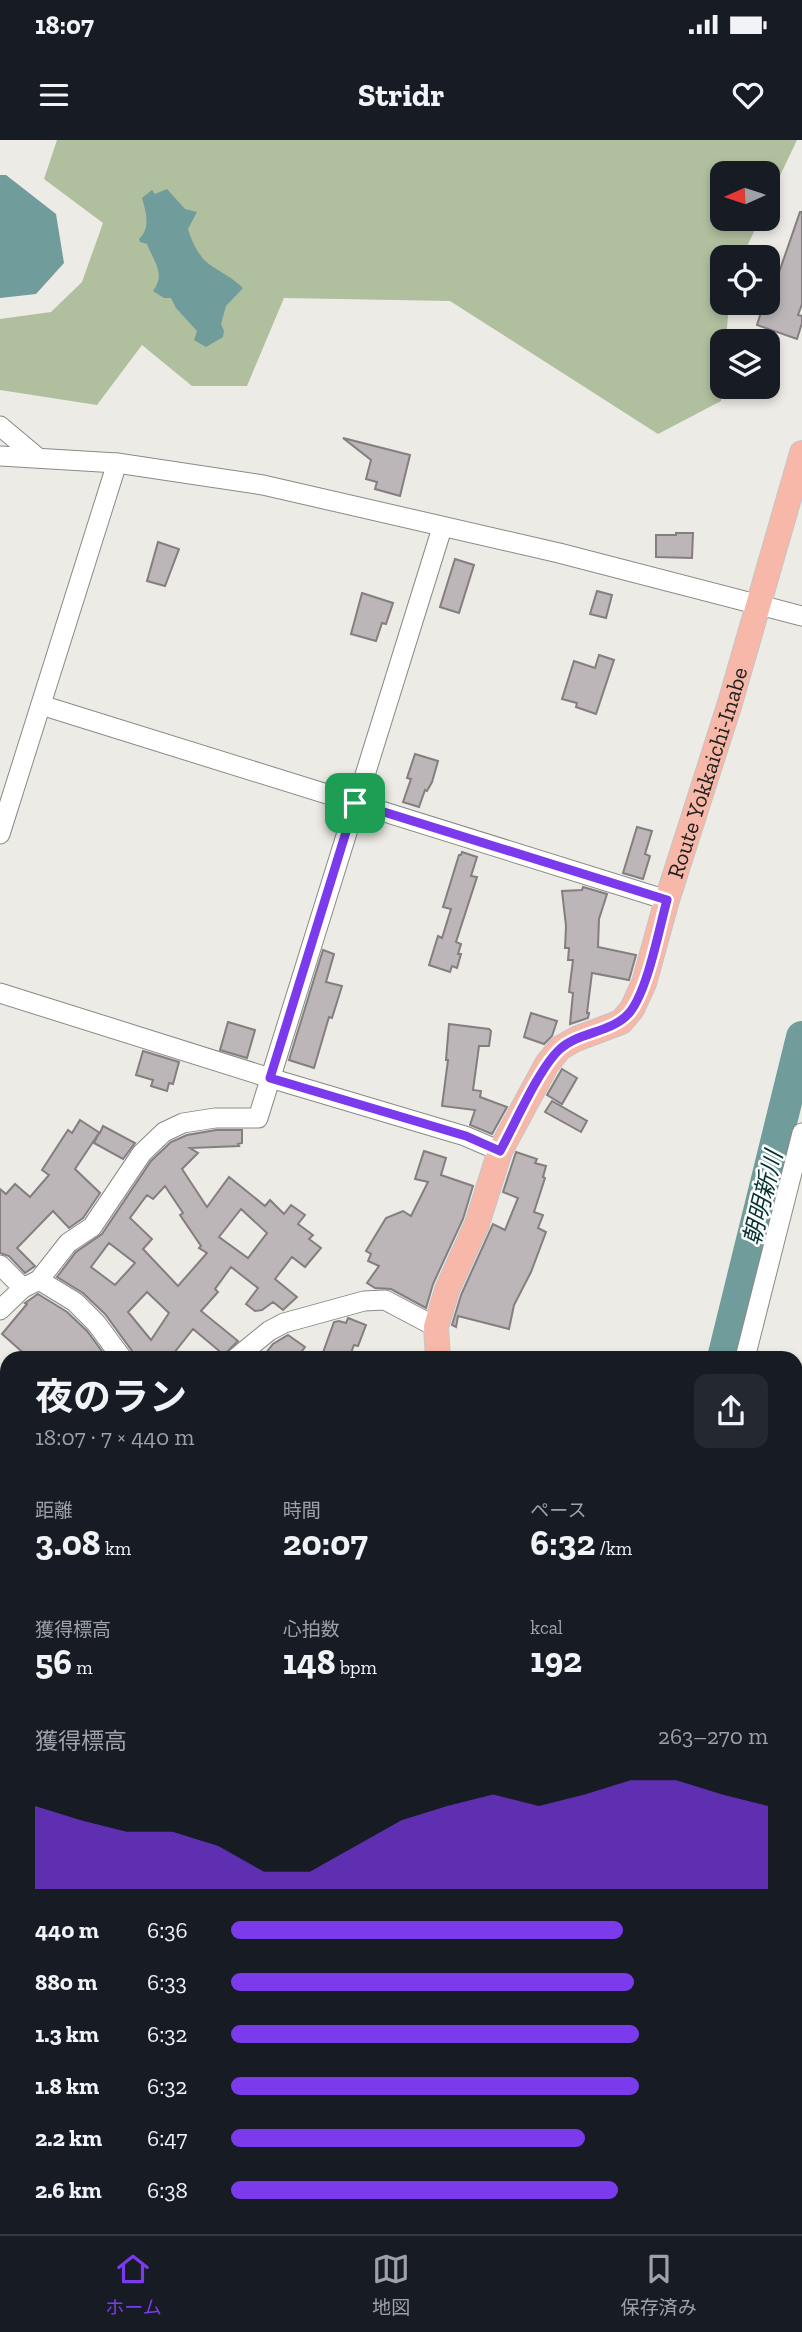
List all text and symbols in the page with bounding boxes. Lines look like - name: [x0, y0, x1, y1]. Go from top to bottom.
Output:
- text: 18:07: [35, 9, 94, 41]
- icon: menu: [35, 76, 73, 114]
- text: Stridr: [358, 76, 444, 114]
- icon: heart: [729, 76, 767, 114]
- north arrow: [710, 161, 780, 231]
- map controls: [710, 161, 780, 399]
- button: locate: [710, 245, 780, 315]
- button: layers: [710, 329, 780, 399]
- street label: Route Yokkaichi-Inabe: [661, 664, 754, 882]
- pin: [325, 773, 385, 833]
- icon: arrive: [336, 784, 374, 822]
- water label: 朝明新川: [737, 1145, 789, 1248]
- text: 夜のラン: [35, 1374, 187, 1420]
- button: share: [694, 1374, 768, 1448]
- text: 18:07 · 7 × 440 m: [35, 1423, 194, 1451]
- text: 距離: [35, 1499, 73, 1522]
- text: 時間: [283, 1499, 321, 1522]
- text: ペース: [530, 1499, 586, 1522]
- text: 3.08: [35, 1522, 101, 1564]
- text: 20:07: [283, 1522, 368, 1564]
- text: 6:32: [530, 1522, 595, 1564]
- text: km: [101, 1537, 131, 1560]
- text: /km: [595, 1537, 632, 1560]
- text: kcal: [530, 1616, 563, 1639]
- text: 獲得標高: [35, 1618, 111, 1641]
- text: 心拍数: [283, 1618, 340, 1641]
- text: 192: [530, 1639, 582, 1681]
- text: 56: [35, 1641, 72, 1683]
- text: 148: [283, 1641, 336, 1683]
- text: m: [72, 1656, 93, 1679]
- text: bpm: [336, 1656, 377, 1679]
- text: 263–270 m: [658, 1722, 768, 1750]
- text: 獲得標高: [35, 1727, 127, 1755]
- text: 440 m: [35, 1916, 99, 1944]
- text: 6:36: [147, 1916, 188, 1944]
- text: 880 m: [35, 1968, 98, 1996]
- text: 6:33: [147, 1968, 187, 1996]
- text: 1.3 km: [35, 2020, 99, 2048]
- text: 6:32: [147, 2020, 187, 2048]
- text: 1.8 km: [35, 2072, 99, 2100]
- text: 6:32: [147, 2072, 187, 2100]
- text: 2.2 km: [35, 2124, 102, 2152]
- text: 6:47: [147, 2124, 187, 2152]
- text: 2.6 km: [35, 2176, 102, 2204]
- text: 6:38: [147, 2176, 188, 2204]
- tab: ホーム: [105, 2250, 162, 2319]
- tab: 地図: [372, 2250, 410, 2319]
- tab: 保存済み: [621, 2250, 697, 2319]

